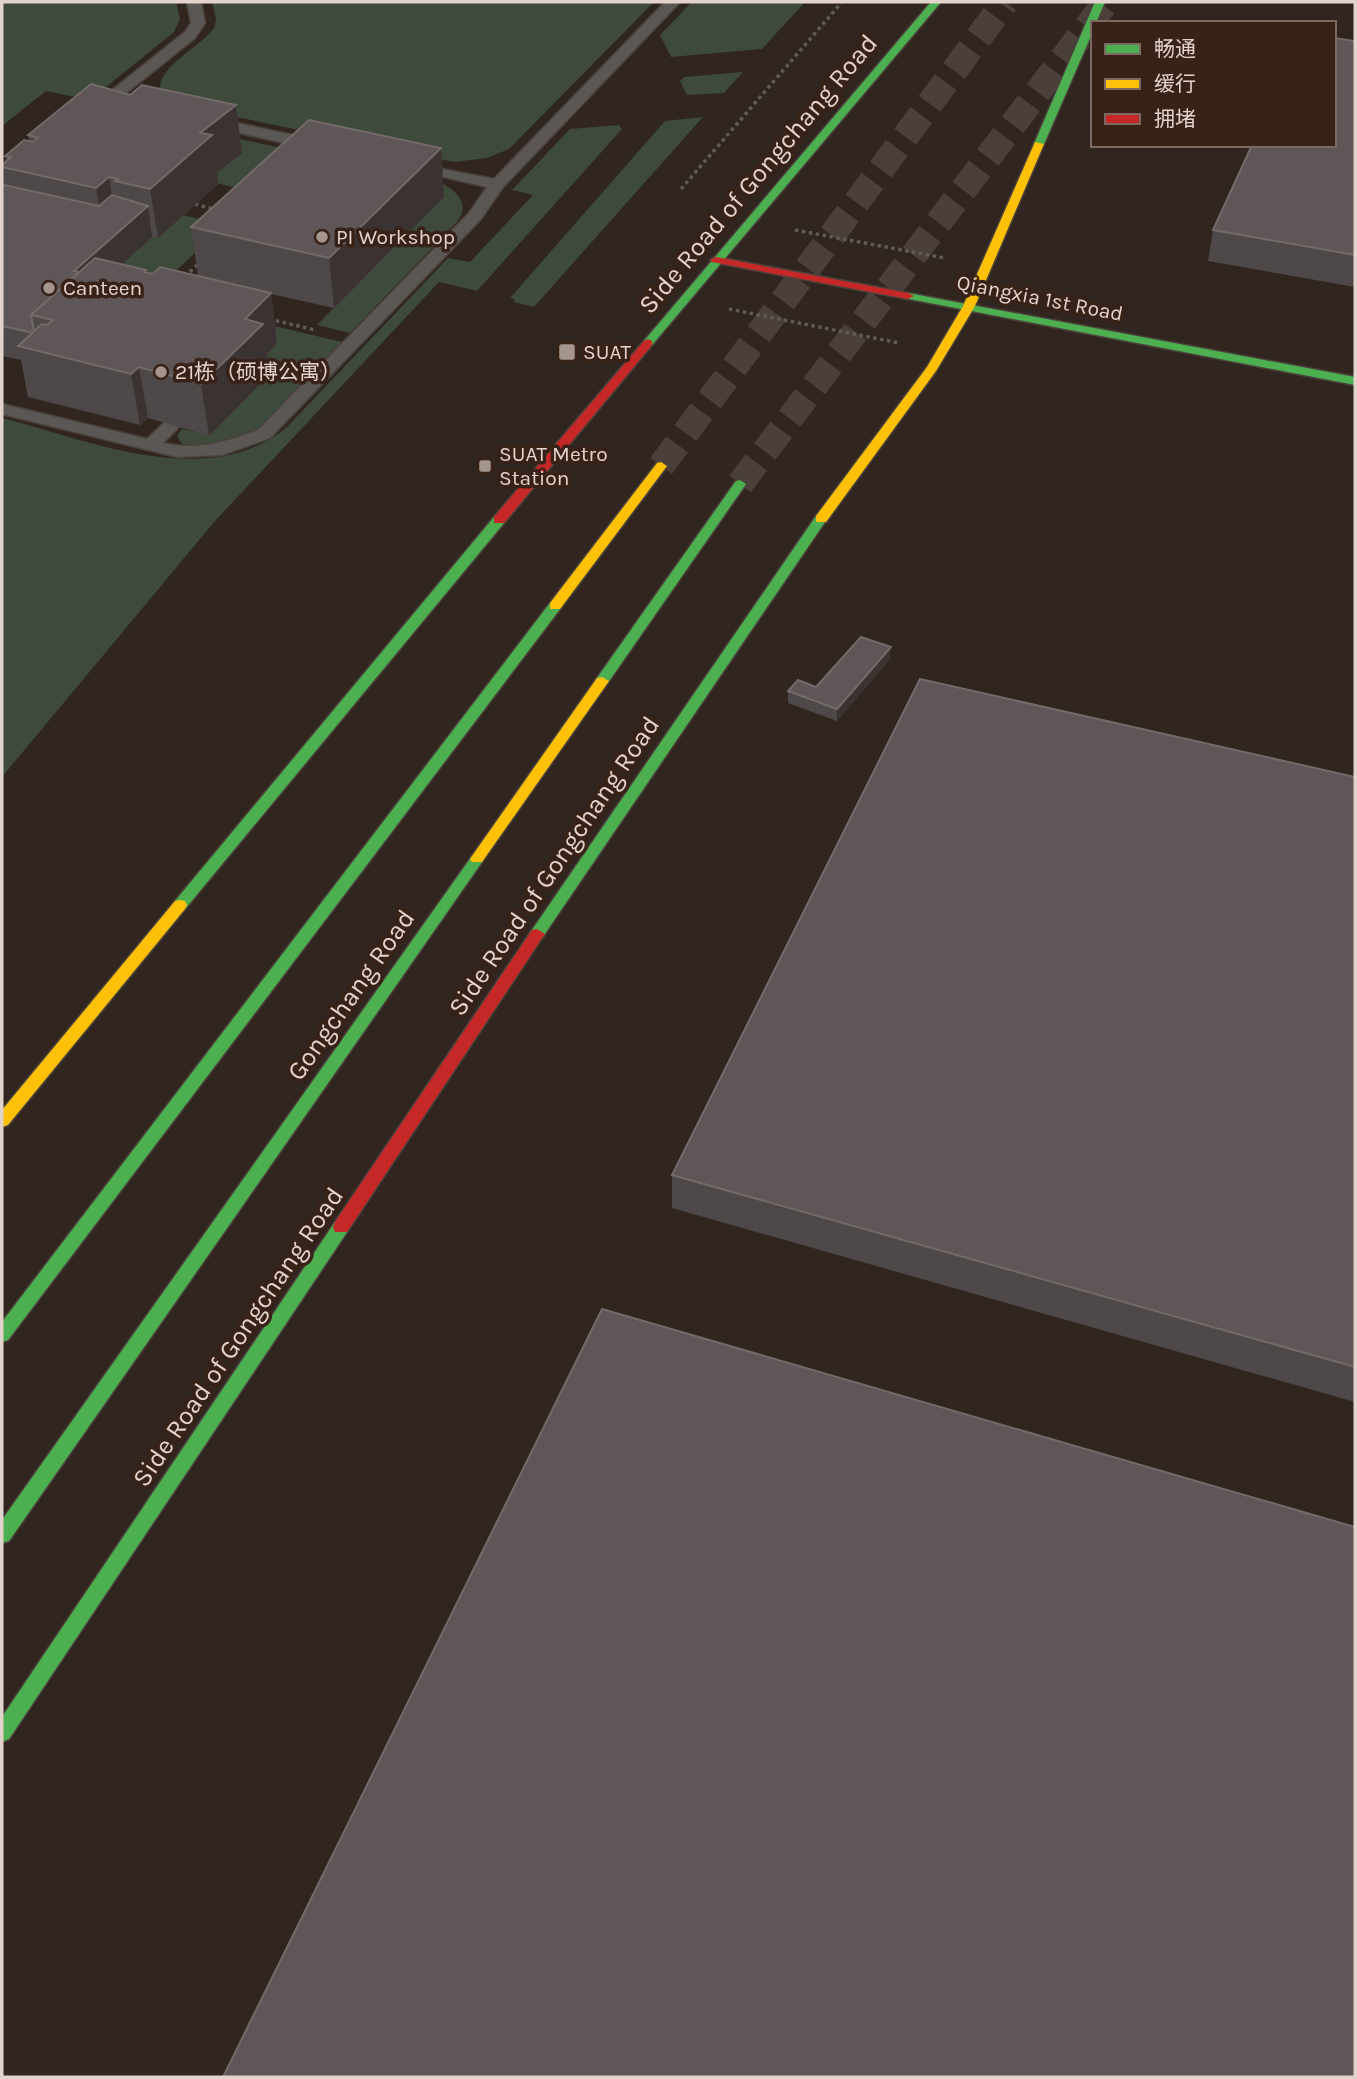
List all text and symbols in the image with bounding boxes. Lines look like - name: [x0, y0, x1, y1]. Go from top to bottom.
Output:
- legend: [1091, 21, 1336, 147]
- street label: Side Road of Gongchang Road: [632, 28, 884, 320]
- text: 畅通: [1154, 37, 1196, 61]
- text: 缓行: [1154, 72, 1196, 96]
- text: 拥堵: [1154, 107, 1196, 131]
- place label: PI Workshop: [336, 225, 455, 249]
- marker: PI Workshop: [314, 229, 330, 245]
- street label: Qiangxia 1st Road: [955, 270, 1125, 326]
- place label: Canteen: [63, 276, 142, 300]
- marker: Canteen: [41, 280, 57, 296]
- place label: SUAT: [583, 340, 632, 364]
- marker: SUAT: [557, 342, 577, 362]
- place label: 21栋（硕博公寓）: [175, 360, 341, 384]
- marker: 21栋（硕博公寓）: [153, 364, 169, 380]
- place label: SUAT Metro Station: [499, 442, 608, 490]
- marker: SUAT Metro Station: [477, 458, 493, 474]
- street label: Side Road of Gongchang Road: [442, 710, 666, 1022]
- street label: Gongchang Road: [281, 904, 421, 1086]
- street label: Side Road of Gongchang Road: [126, 1181, 350, 1493]

